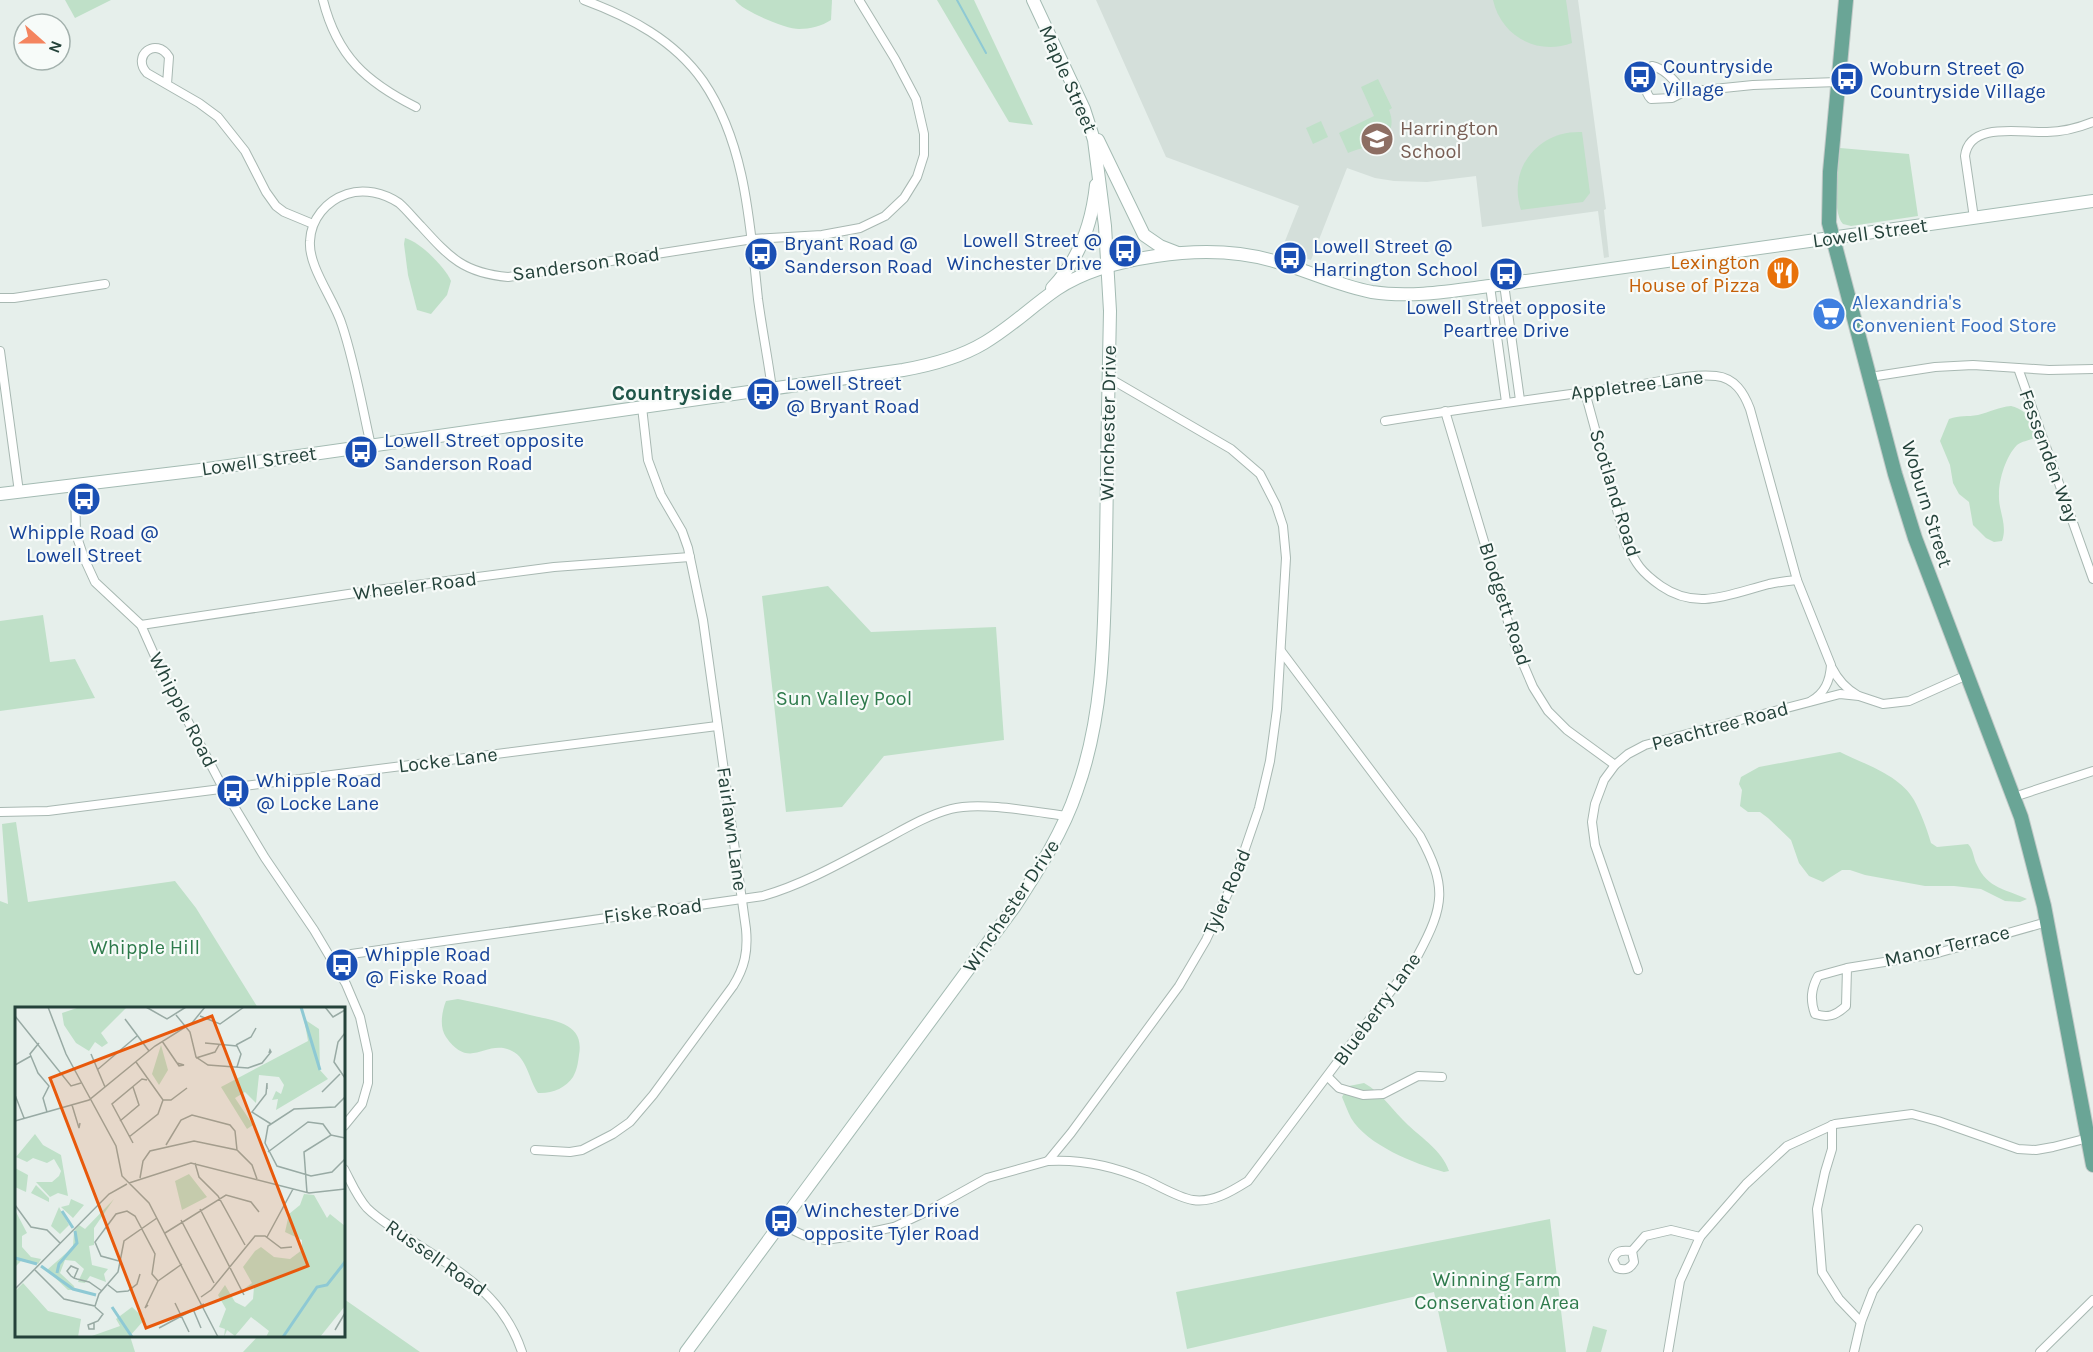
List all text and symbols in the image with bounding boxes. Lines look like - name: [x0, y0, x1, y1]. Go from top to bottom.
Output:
- north arrow: [12, 12, 72, 72]
- street label: Maple Street: [1034, 22, 1102, 137]
- text: N: [45, 38, 66, 56]
- place label: Countryside Village: [1663, 55, 1773, 101]
- place label: Woburn Street @ Countryside Village: [1870, 57, 2046, 103]
- bus stop icon: Countryside Village: [1622, 59, 1658, 95]
- bus stop icon: Woburn Street @ Countryside Village: [1829, 61, 1865, 97]
- place label: Harrington School: [1400, 117, 1499, 163]
- school or university icon: Harrington School: [1359, 121, 1395, 157]
- street label: Lowell Street: [1811, 213, 1929, 252]
- place label: Lowell Street @ Winchester Drive: [946, 229, 1102, 275]
- place label: Bryant Road @ Sanderson Road: [784, 232, 933, 278]
- bus stop icon: Lowell Street @ Winchester Drive: [1107, 233, 1143, 269]
- place label: Lowell Street @ Harrington School: [1313, 235, 1478, 281]
- bus stop icon: Bryant Road @ Sanderson Road: [743, 236, 779, 272]
- bus stop icon: Lowell Street @ Harrington School: [1272, 240, 1308, 276]
- street label: Sanderson Road: [511, 242, 661, 286]
- place label: Lexington House of Pizza: [1629, 251, 1760, 297]
- restaurant icon: Lexington House of Pizza: [1765, 255, 1801, 291]
- bus stop icon: Lowell Street opposite Peartree Drive: [1488, 256, 1524, 292]
- place label: Alexandria's Convenient Food Store: [1852, 291, 2057, 337]
- place label: Lowell Street opposite Peartree Drive: [1406, 296, 1606, 342]
- supermarket icon: Alexandria's Convenient Food Store: [1811, 296, 1847, 332]
- street label: Winchester Drive: [1095, 345, 1121, 501]
- street label: Appletree Lane: [1569, 365, 1705, 405]
- place label: Lowell Street @ Bryant Road: [786, 372, 920, 418]
- bus stop icon: Lowell Street @ Bryant Road: [745, 376, 781, 412]
- district label: Countryside: [612, 381, 732, 405]
- street label: Fessenden Way: [2014, 386, 2084, 526]
- street label: Scotland Road: [1585, 426, 1645, 560]
- place label: Lowell Street opposite Sanderson Road: [384, 429, 584, 475]
- bus stop icon: Lowell Street opposite Sanderson Road: [343, 434, 379, 470]
- street label: Woburn Street: [1897, 438, 1957, 570]
- street label: Lowell Street: [200, 441, 318, 480]
- bus stop icon: Whipple Road @ Lowell Street: [66, 481, 102, 517]
- place label: Whipple Road @ Lowell Street: [9, 521, 159, 567]
- street label: Blodgett Road: [1474, 539, 1536, 669]
- street label: Wheeler Road: [352, 567, 478, 605]
- street label: Whipple Road: [144, 649, 222, 771]
- park label: Sun Valley Pool: [776, 687, 912, 710]
- street label: Peachtree Road: [1649, 697, 1791, 755]
- street label: Locke Lane: [397, 743, 499, 777]
- street label: Fairlawn Lane: [712, 766, 752, 892]
- place label: Whipple Road @ Locke Lane: [256, 769, 382, 815]
- bus stop icon: Whipple Road @ Locke Lane: [215, 773, 251, 809]
- street label: Winchester Drive: [958, 835, 1064, 977]
- street label: Tyler Road: [1199, 845, 1255, 939]
- street label: Fiske Road: [602, 894, 704, 928]
- street label: Manor Terrace: [1882, 920, 2012, 972]
- park label: Whipple Hill: [90, 936, 200, 959]
- place label: Whipple Road @ Fiske Road: [365, 943, 491, 989]
- bus stop icon: Whipple Road @ Fiske Road: [324, 947, 360, 983]
- street label: Blueberry Lane: [1328, 948, 1426, 1070]
- inset map: [15, 1007, 345, 1337]
- place label: Winchester Drive opposite Tyler Road: [804, 1199, 980, 1245]
- bus stop icon: Winchester Drive opposite Tyler Road: [763, 1203, 799, 1239]
- street label: Russell Road: [381, 1215, 491, 1301]
- park label: Winning Farm Conservation Area: [1414, 1268, 1580, 1314]

